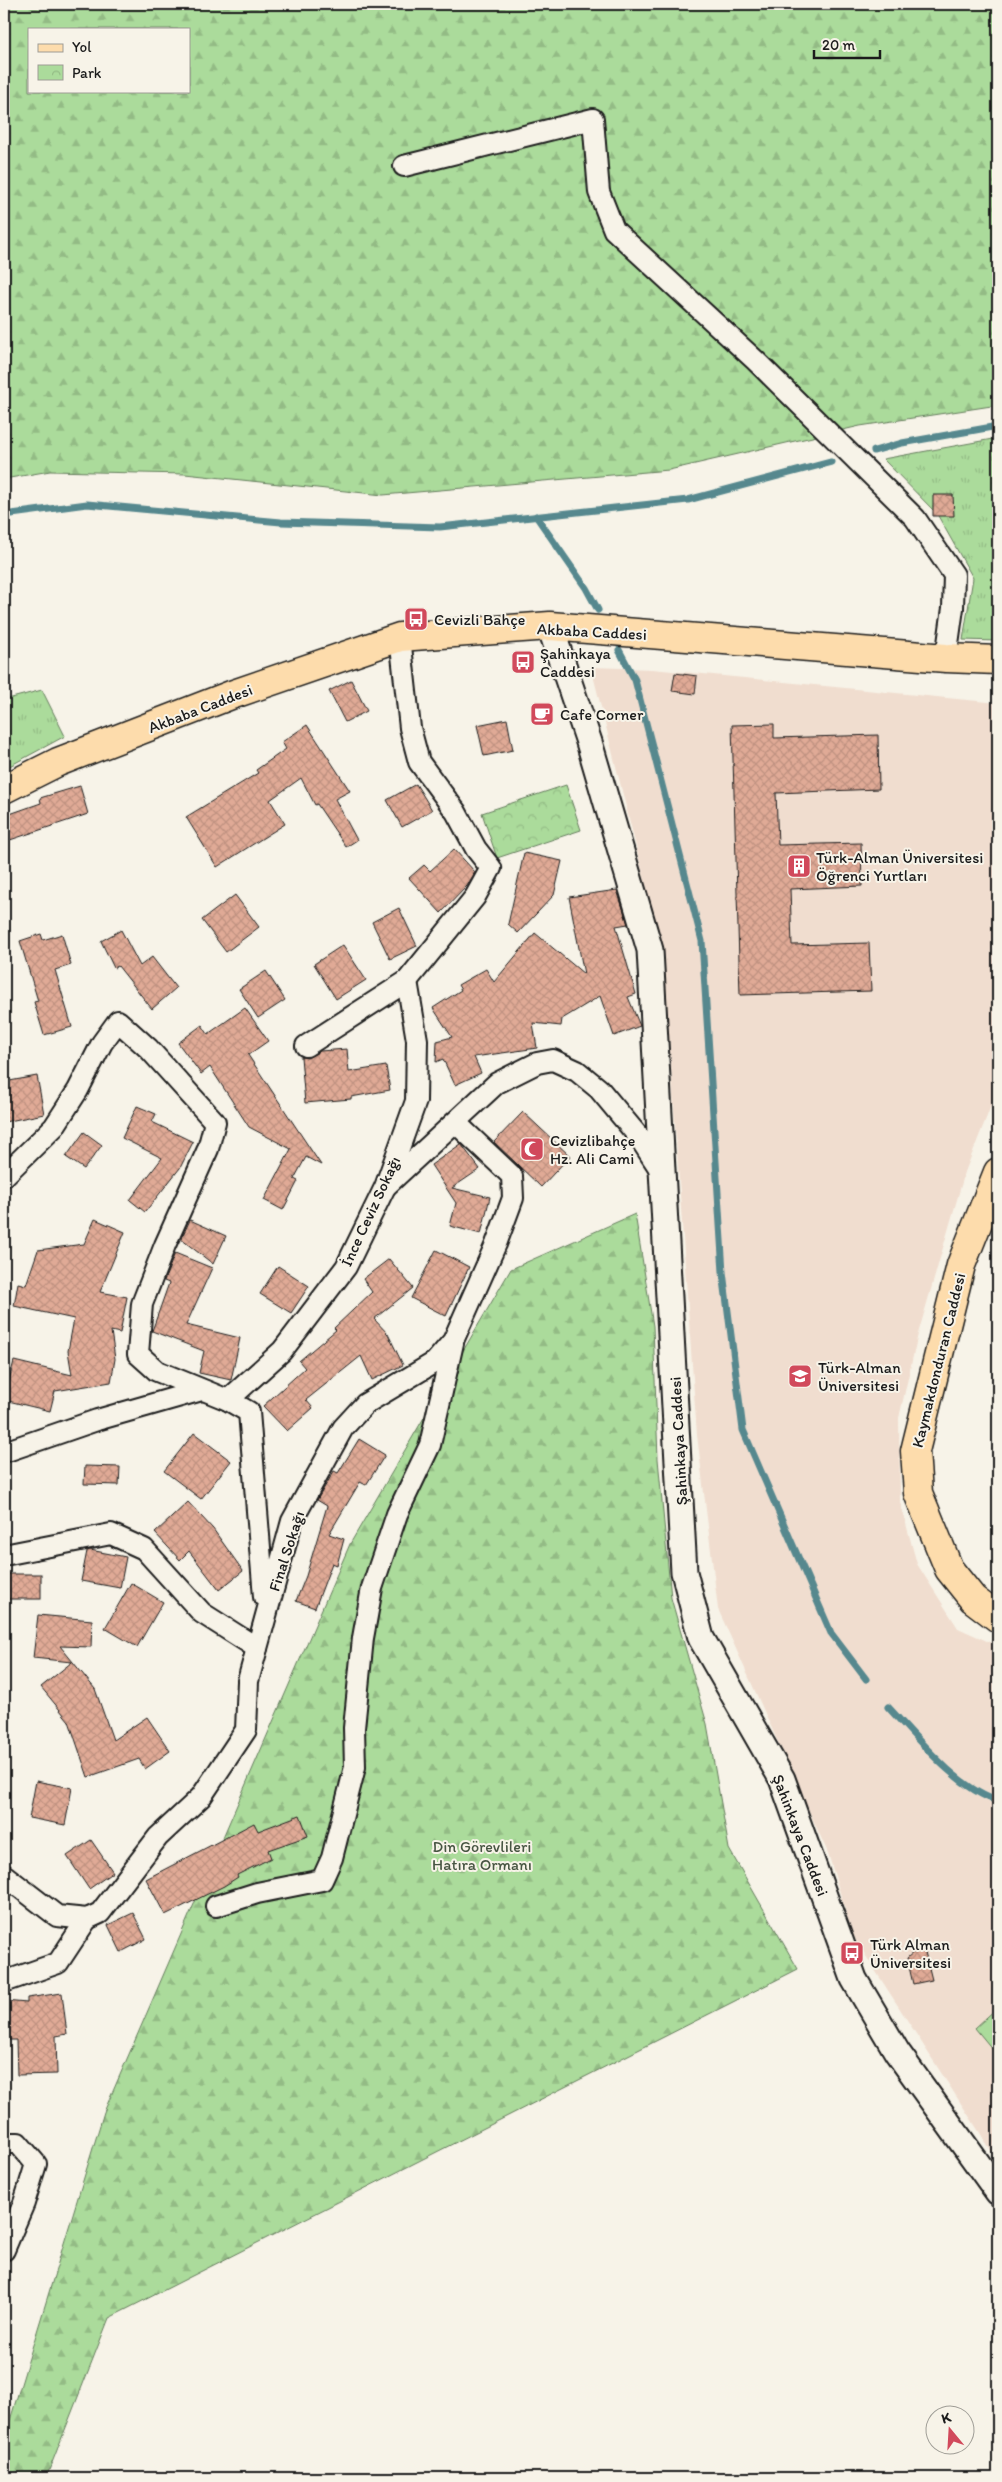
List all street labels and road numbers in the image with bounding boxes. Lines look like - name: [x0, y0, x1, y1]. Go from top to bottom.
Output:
- street label: Akbaba Caddesi: [537, 619, 647, 644]
- street label: Akbaba Caddesi: [145, 680, 255, 737]
- street label: İnce Ceviz Sokağı: [337, 1153, 404, 1269]
- street label: Kaymakdonduran Caddesi: [908, 1271, 969, 1449]
- street label: Şahinkaya Caddesi: [666, 1376, 691, 1506]
- street label: Final Sokağı: [265, 1509, 308, 1594]
- street label: Şahinkaya Caddesi: [769, 1772, 832, 1899]

